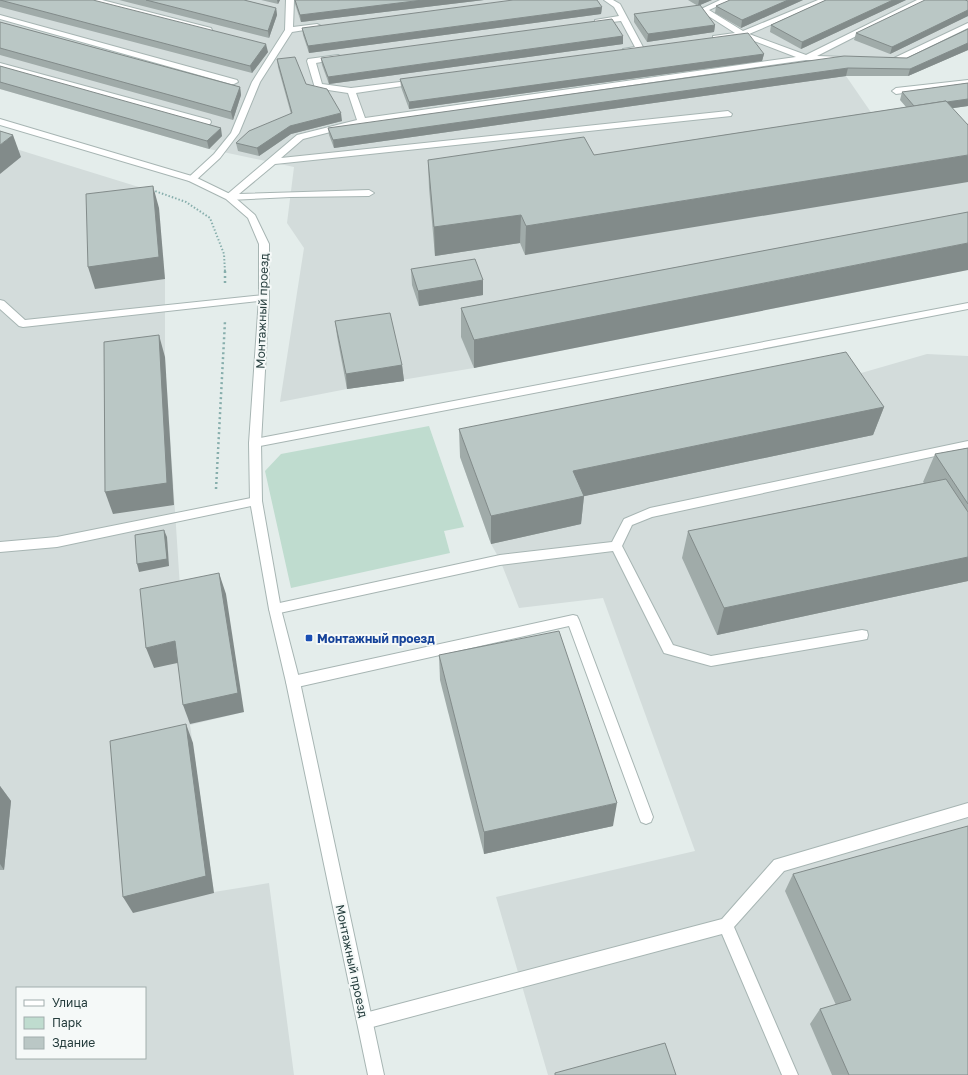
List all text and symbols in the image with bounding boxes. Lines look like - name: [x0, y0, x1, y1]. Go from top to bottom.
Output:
- street label: Монтажный проезд: [252, 253, 272, 369]
- place label: Монтажный проезд: [317, 631, 435, 646]
- marker: Монтажный проезд: [304, 633, 314, 643]
- street label: Монтажный проезд: [333, 903, 371, 1019]
- legend: [16, 987, 146, 1059]
- text: Улица: [52, 995, 88, 1010]
- text: Парк: [52, 1015, 82, 1030]
- text: Здание: [52, 1035, 95, 1050]

